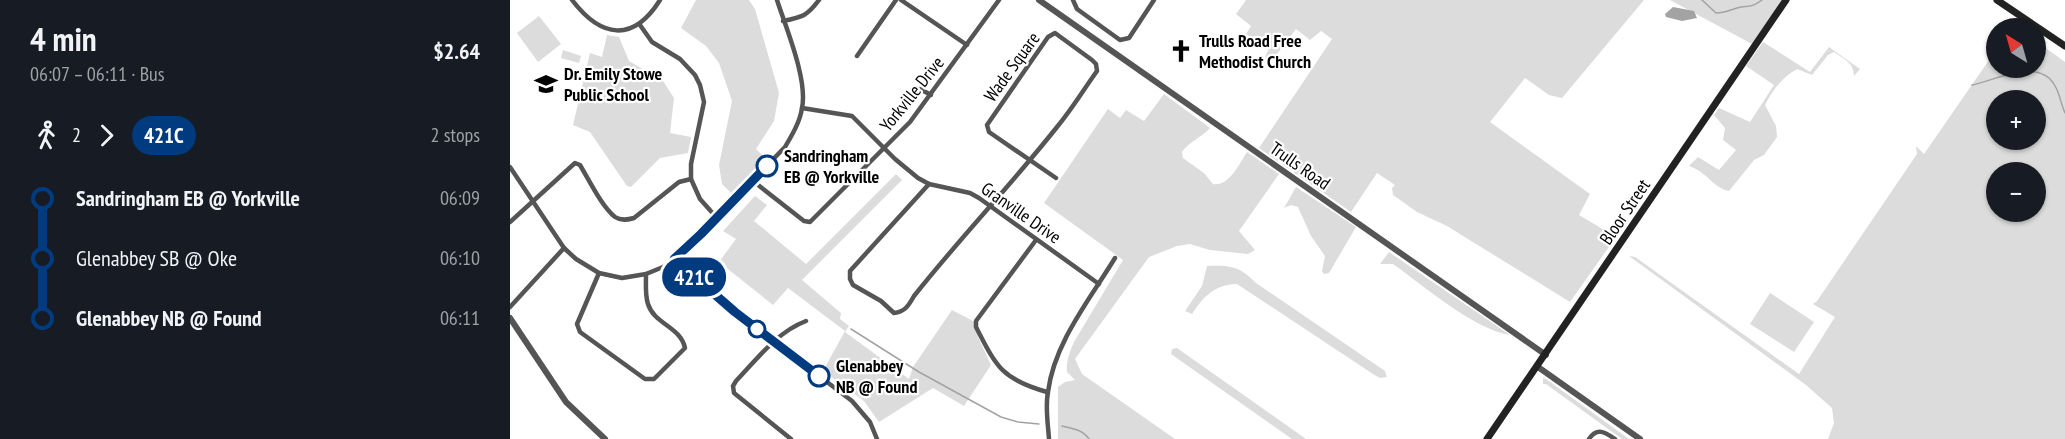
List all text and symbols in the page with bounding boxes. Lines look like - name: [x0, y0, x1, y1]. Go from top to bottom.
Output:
- text: 4 min: [30, 17, 97, 60]
- north arrow: [1986, 18, 2046, 78]
- map controls: [1986, 18, 2046, 222]
- street label: Wade Square: [979, 27, 1045, 106]
- place label: Trulls Road Free Methodist Church: [1199, 29, 1311, 73]
- text: $2.64: [433, 37, 480, 65]
- church icon: Trulls Road Free Methodist Church: [1168, 38, 1194, 64]
- street label: Yorkville Drive: [874, 52, 949, 136]
- text: 06:07 – 06:11 · Bus: [30, 61, 165, 87]
- place label: Dr. Emily Stowe Public School: [564, 62, 662, 106]
- school or university icon: Dr. Emily Stowe Public School: [533, 71, 559, 97]
- button: +: [1986, 90, 2046, 150]
- icon: walk: [30, 119, 63, 152]
- icon: forward: [90, 119, 123, 152]
- text: 2: [72, 122, 81, 148]
- text: 421C: [144, 122, 184, 149]
- text: 2 stops: [431, 122, 480, 148]
- street label: Trulls Road: [1266, 137, 1335, 195]
- place label: Sandringham EB @ Yorkville: [784, 144, 880, 188]
- marker: Sandringham EB @ Yorkville: [756, 155, 778, 177]
- button: −: [1986, 162, 2046, 222]
- street label: Bloor Street: [1594, 174, 1655, 249]
- street label: Granville Drive: [977, 177, 1066, 248]
- text: Sandringham EB @ Yorkville: [76, 184, 300, 212]
- text: 06:09: [440, 185, 480, 211]
- text: Glenabbey SB @ Oke: [76, 244, 237, 272]
- text: 06:10: [440, 245, 480, 271]
- line badge: 421C: [652, 258, 736, 296]
- text: 421C: [674, 264, 714, 291]
- text: Glenabbey NB @ Found: [76, 304, 262, 332]
- text: 06:11: [440, 305, 480, 331]
- unlabelled marker: [748, 320, 766, 338]
- place label: Glenabbey NB @ Found: [836, 354, 917, 398]
- marker: Glenabbey NB @ Found: [808, 365, 830, 387]

